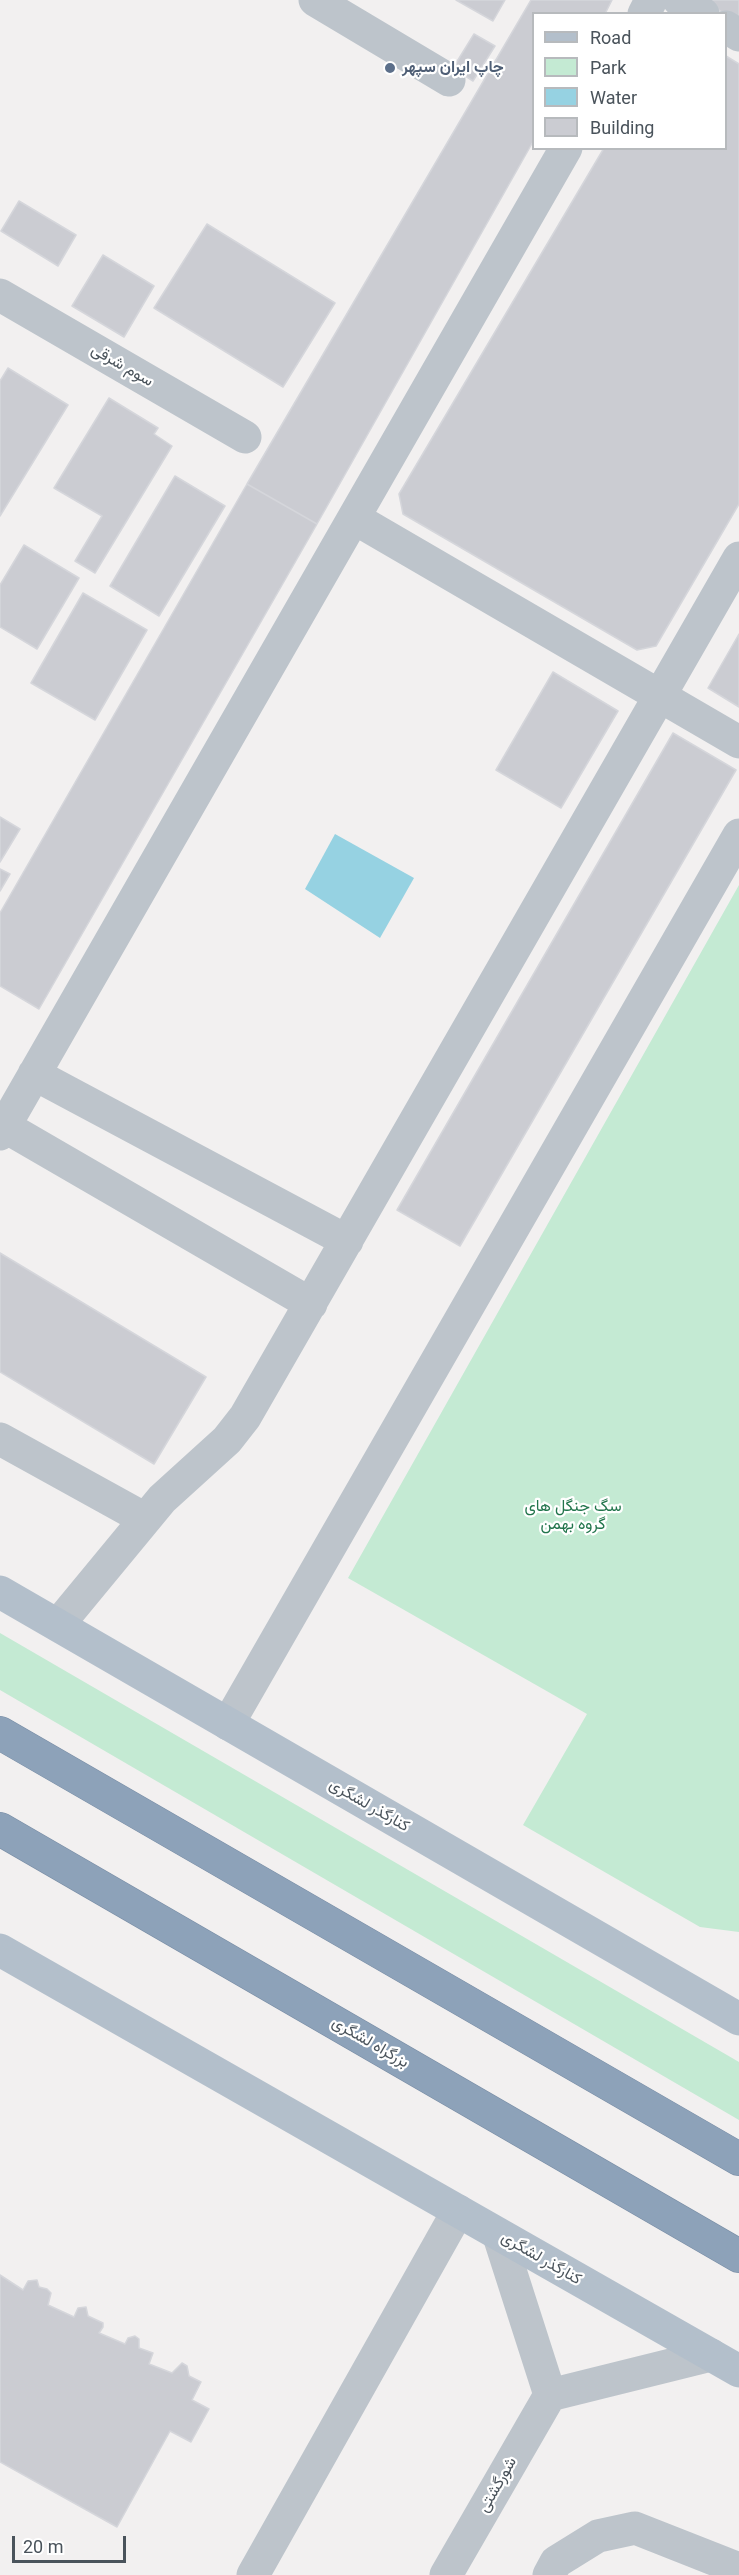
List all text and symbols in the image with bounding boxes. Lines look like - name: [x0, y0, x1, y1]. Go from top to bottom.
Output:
- legend: [532, 12, 727, 150]
- text: Road: [590, 27, 631, 48]
- text: Park: [590, 57, 626, 78]
- place label: چاپ ایران سپهر: [402, 58, 504, 78]
- marker: چاپ ایران سپهر: [383, 61, 397, 75]
- text: Water: [590, 87, 637, 108]
- text: Building: [590, 117, 654, 138]
- street label: سوم شرقی: [87, 341, 157, 391]
- park label: سگ جنگل های گروه بهمن: [524, 1497, 622, 1535]
- street label: کنارگذر لشگری: [325, 1775, 413, 1837]
- street label: بزرگراه لشگری: [328, 2013, 412, 2073]
- street label: کنارگذر لشگری: [497, 2228, 585, 2290]
- street label: شورگشتی: [475, 2454, 521, 2516]
- scale bar: [15, 2524, 129, 2562]
- text: 20 m: [23, 2536, 63, 2557]

